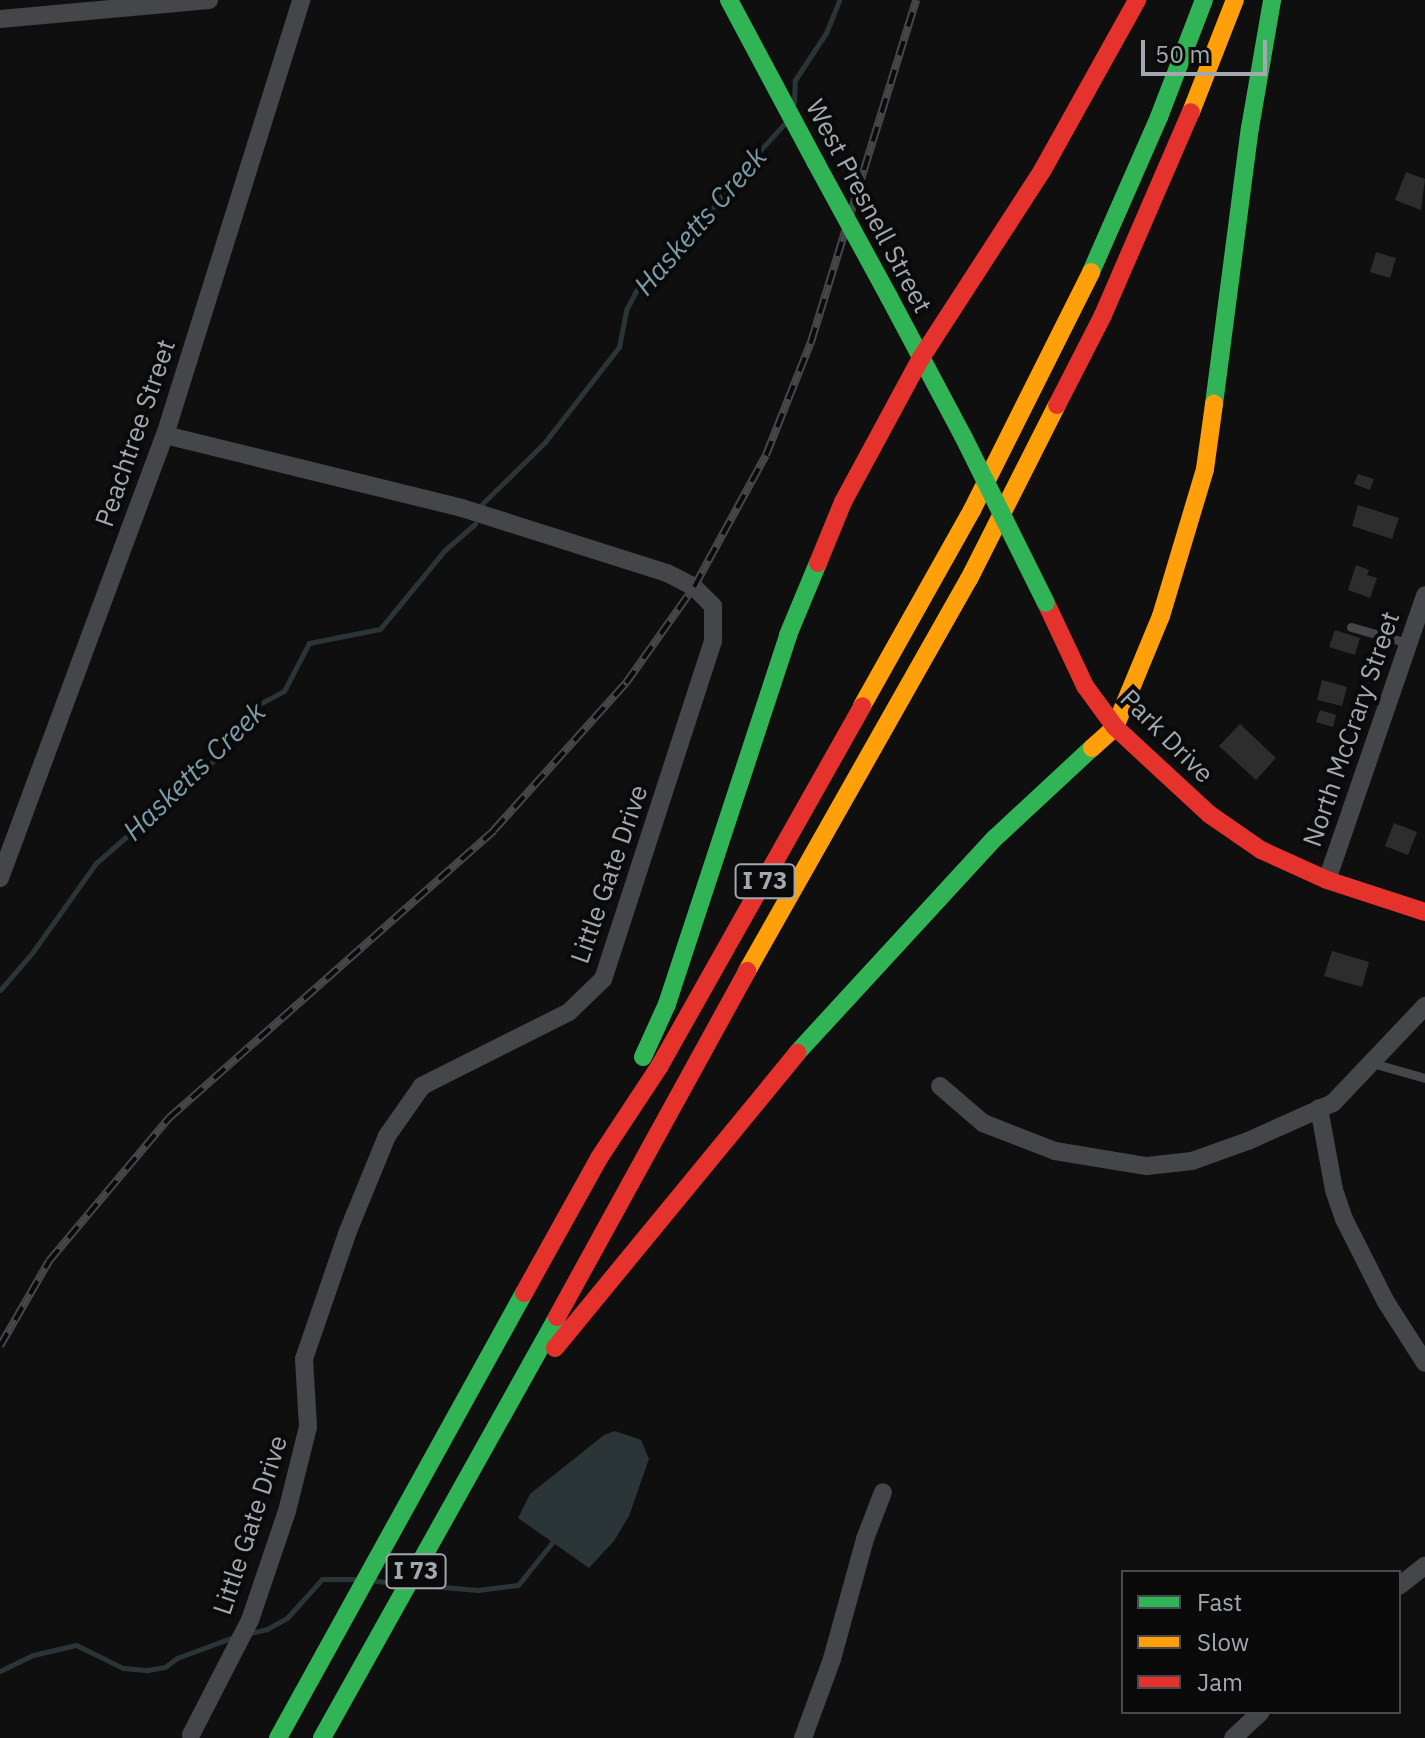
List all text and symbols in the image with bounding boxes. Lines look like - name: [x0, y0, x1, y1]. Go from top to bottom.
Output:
- scale bar: [1145, 24, 1271, 74]
- text: 50 m: [1155, 38, 1210, 70]
- street label: West Presnell Street: [800, 94, 938, 318]
- water label: Hasketts Creek: [627, 140, 773, 302]
- street label: Peachtree Street: [88, 335, 182, 531]
- street label: North McCrary Street: [1296, 607, 1406, 851]
- street label: Park Drive: [1114, 683, 1220, 789]
- water label: Hasketts Creek: [116, 695, 272, 847]
- street label: Little Gate Drive: [564, 781, 654, 967]
- road number: I 73: [733, 861, 797, 901]
- street label: Little Gate Drive: [206, 1431, 294, 1619]
- road number: I 73: [384, 1551, 448, 1591]
- legend: [1121, 1570, 1401, 1714]
- text: Fast: [1197, 1586, 1242, 1618]
- text: Slow: [1197, 1626, 1249, 1658]
- text: Jam: [1197, 1666, 1243, 1698]

